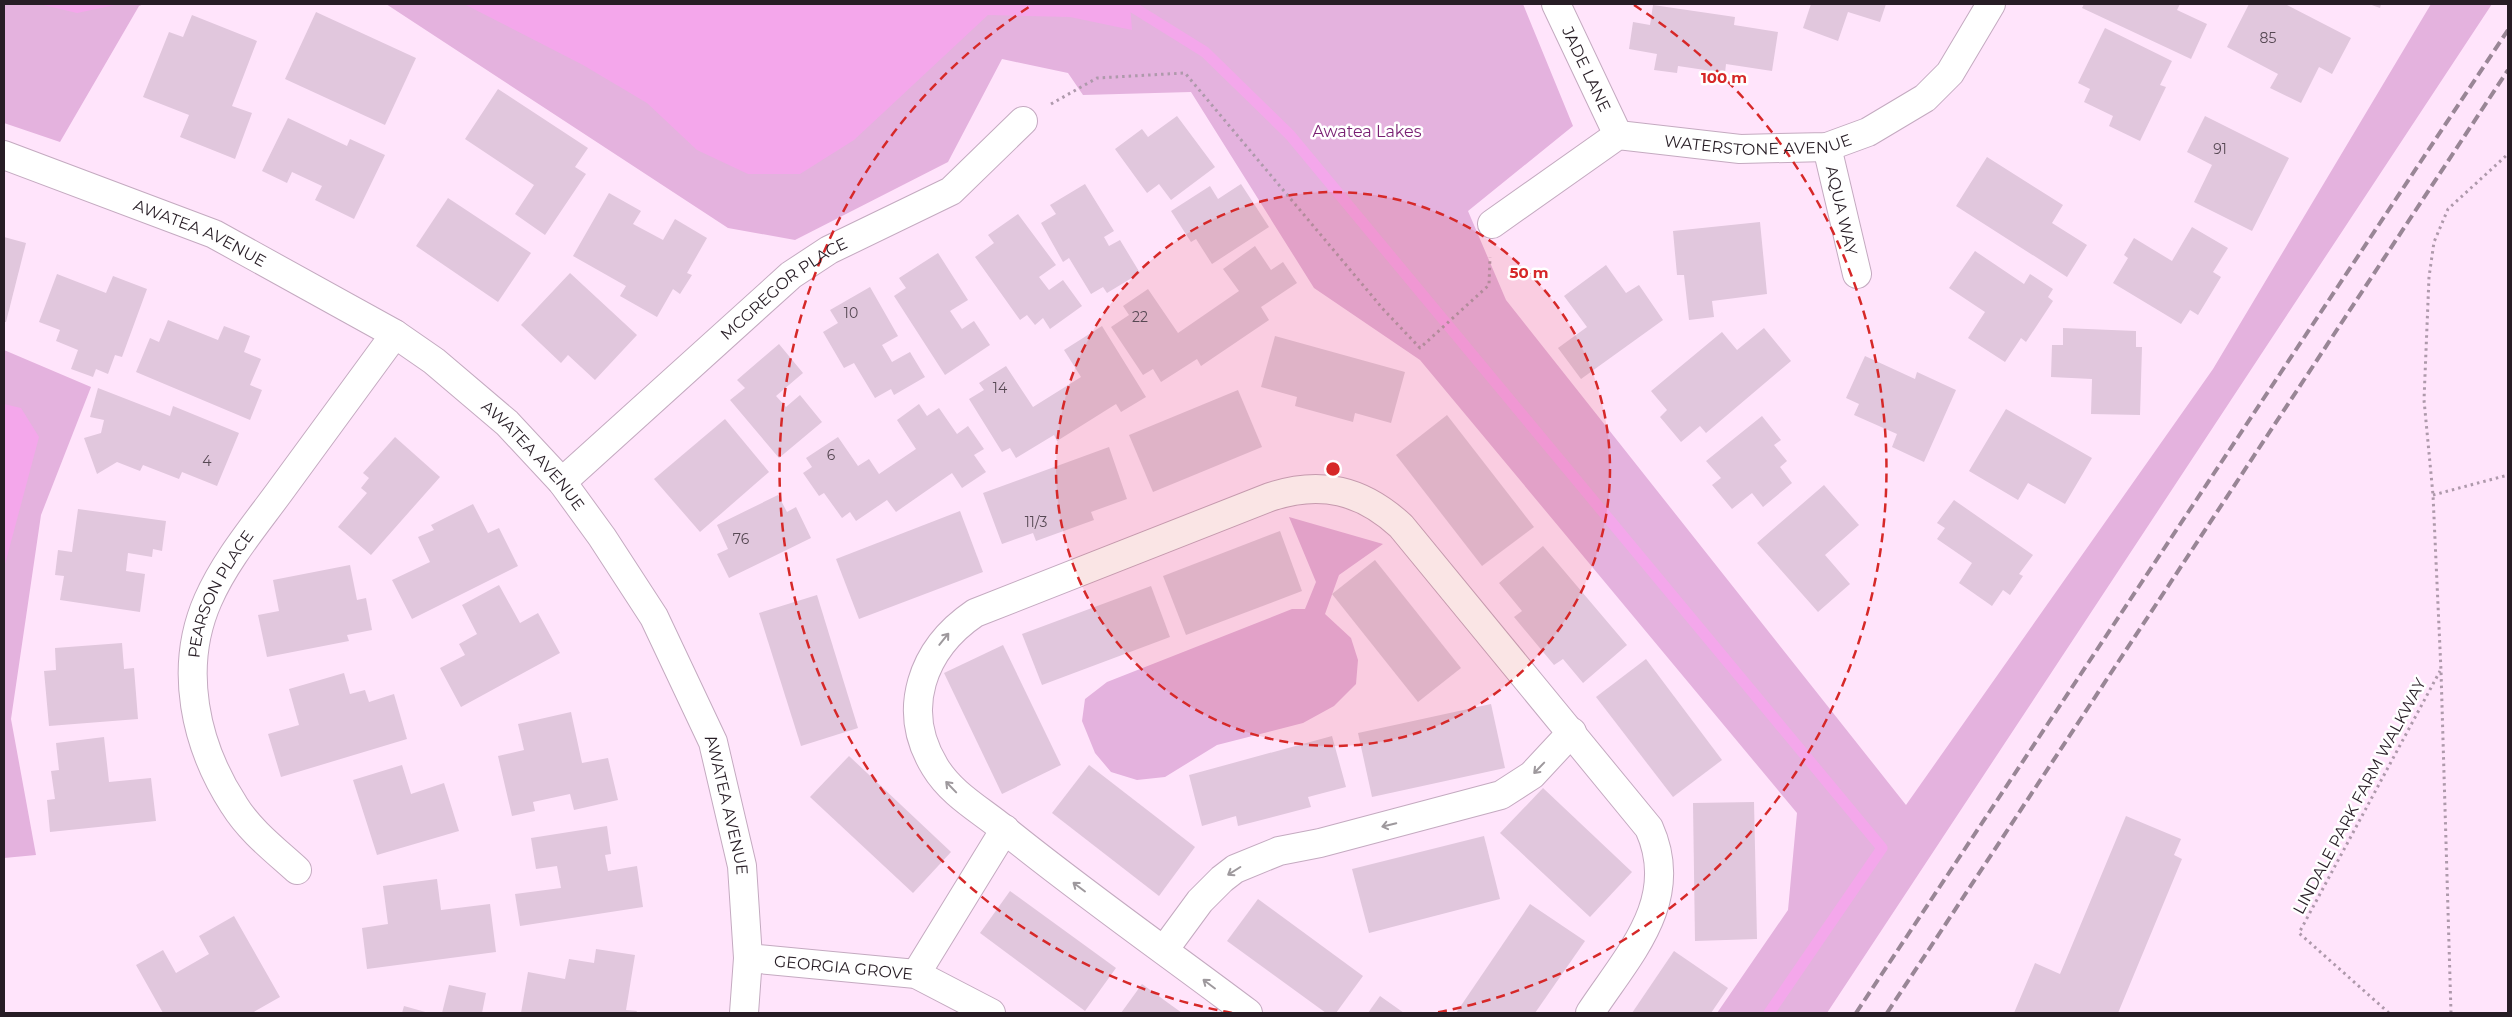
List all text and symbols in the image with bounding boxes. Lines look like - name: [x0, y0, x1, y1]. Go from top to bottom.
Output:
- street label: JADE LANE: [1558, 23, 1615, 115]
- house number: 85: [2260, 29, 2277, 47]
- text: 100 m: [1701, 68, 1747, 87]
- park label: Awatea Lakes: [1312, 122, 1422, 141]
- street label: WATERSTONE AVENUE: [1663, 130, 1854, 159]
- house number: 91: [2213, 140, 2227, 158]
- street label: AQUA WAY: [1822, 164, 1861, 258]
- street label: AWATEA AVENUE: [131, 196, 270, 271]
- street label: MCGREGOR PLACE: [717, 234, 851, 344]
- text: 50 m: [1509, 263, 1549, 282]
- house number: 10: [844, 304, 858, 322]
- house number: 22: [1132, 308, 1148, 326]
- house number: 14: [993, 379, 1008, 397]
- street label: AWATEA AVENUE: [478, 397, 589, 514]
- house number: 6: [827, 446, 836, 464]
- house number: 4: [202, 452, 212, 470]
- centre of rings: [1324, 460, 1342, 478]
- house number: 11/3: [1025, 513, 1047, 531]
- street label: PEARSON PLACE: [184, 527, 258, 659]
- house number: 76: [733, 530, 750, 548]
- one-way arrow: [938, 633, 949, 646]
- street label: LINDALE PARK FARM WALKWAY: [2289, 674, 2430, 917]
- street label: AWATEA AVENUE: [701, 731, 752, 875]
- one-way arrow: [1533, 761, 1545, 774]
- one-way arrow: [945, 780, 957, 793]
- one-way arrow: [1382, 821, 1398, 830]
- one-way arrow: [1228, 866, 1242, 876]
- one-way arrow: [1073, 881, 1086, 892]
- street label: GEORGIA GROVE: [773, 952, 914, 984]
- one-way arrow: [1202, 979, 1216, 989]

